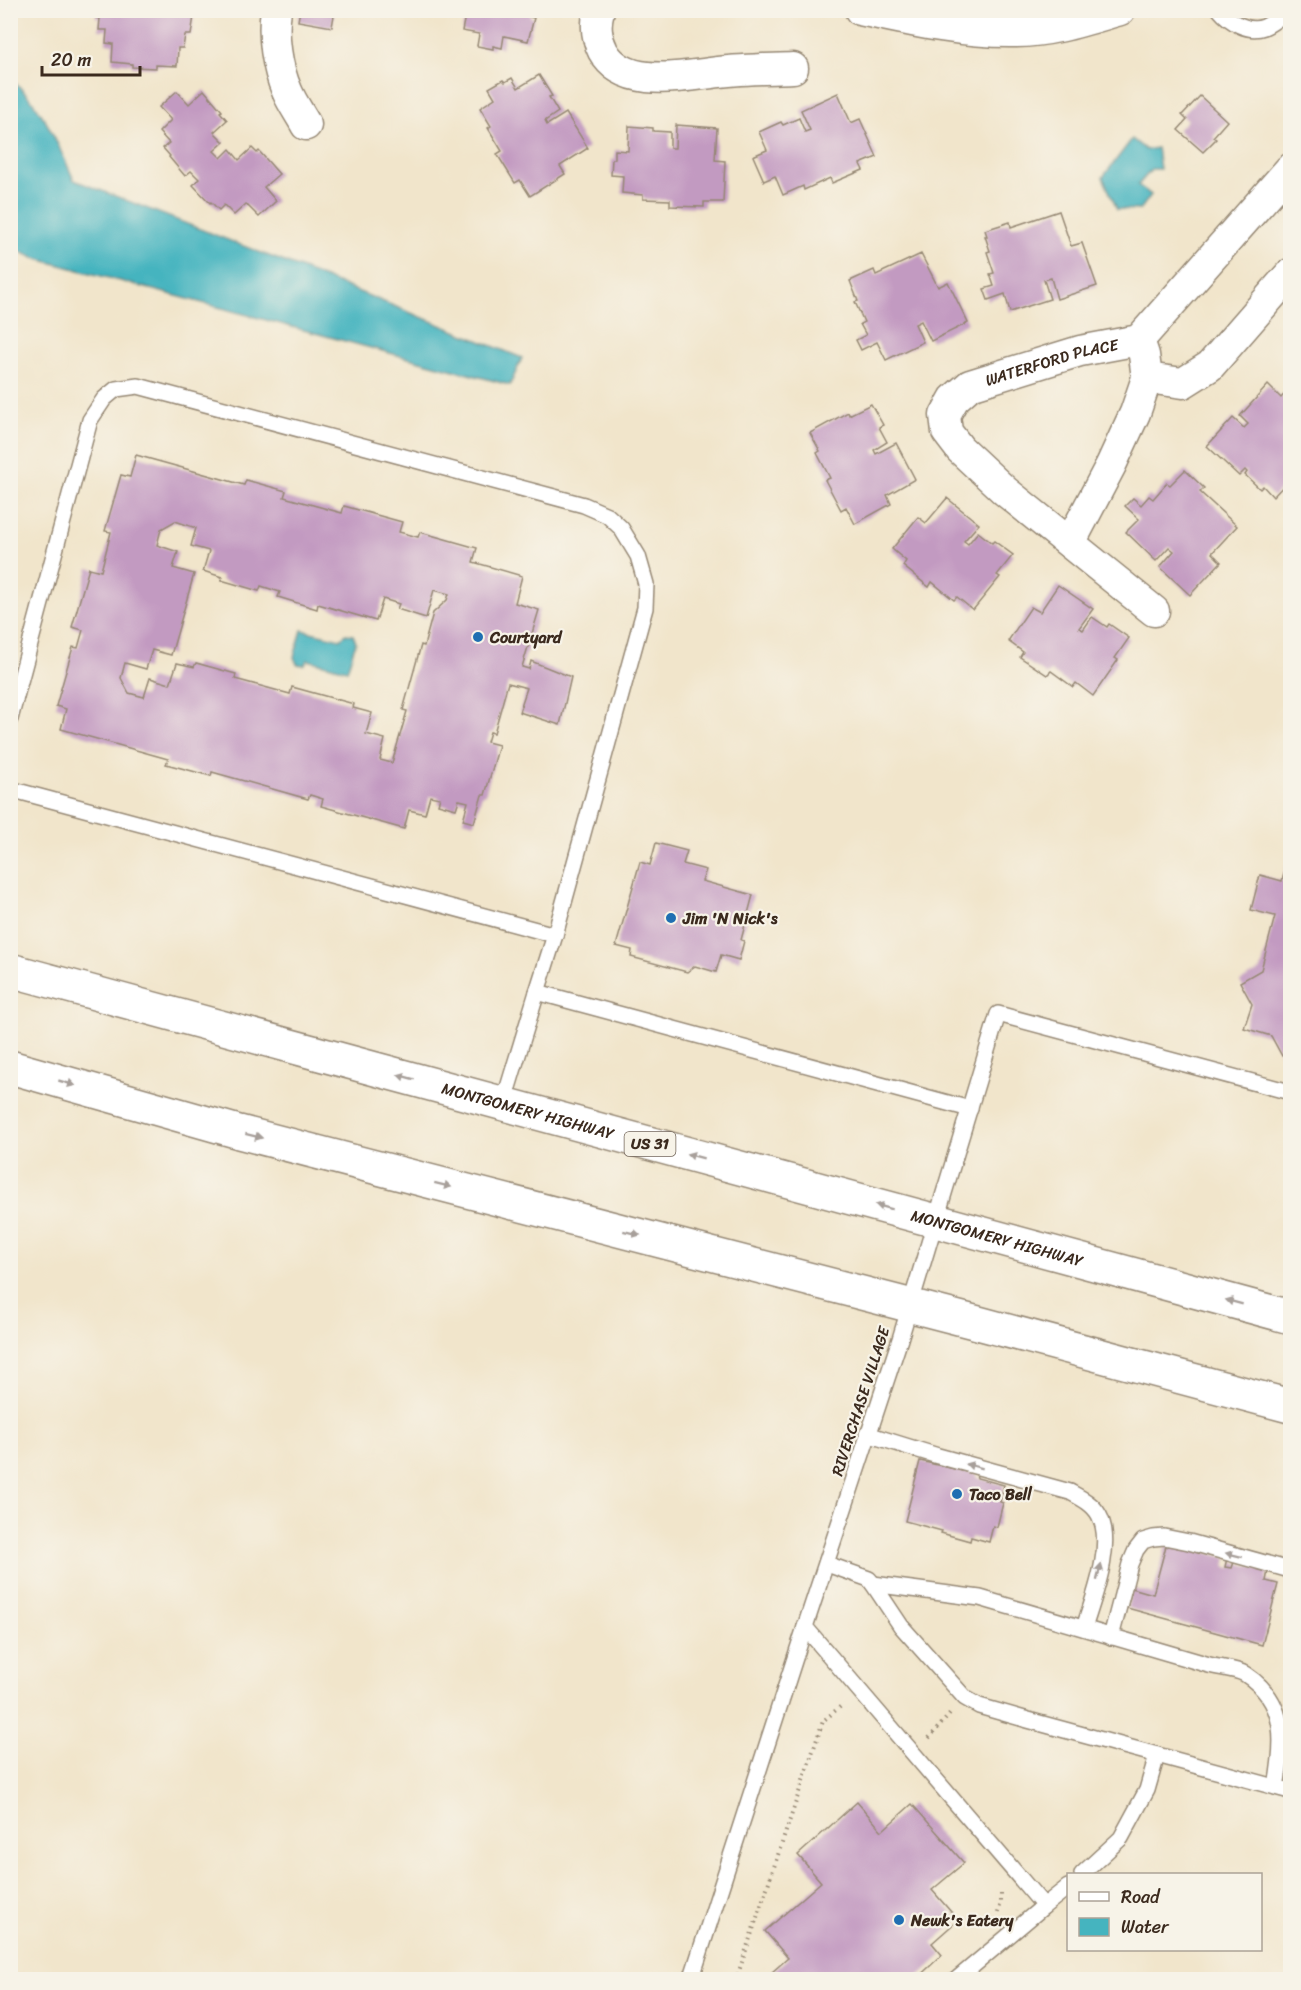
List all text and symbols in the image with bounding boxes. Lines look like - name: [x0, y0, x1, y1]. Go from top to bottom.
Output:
- scale bar: [42, 39, 140, 77]
- text: 20 m: [51, 44, 91, 76]
- street label: WATERFORD PLACE: [982, 330, 1122, 394]
- place label: Courtyard: [489, 623, 563, 652]
- marker: Courtyard: [471, 630, 485, 644]
- place label: Jim 'N Nick's: [682, 904, 778, 933]
- marker: Jim 'N Nick's: [664, 911, 678, 925]
- one-way arrow: [397, 1072, 415, 1081]
- street label: MONTGOMERY HIGHWAY: [438, 1074, 618, 1148]
- one-way arrow: [58, 1079, 76, 1088]
- one-way arrow: [245, 1131, 264, 1141]
- road number: US 31: [624, 1132, 676, 1156]
- one-way arrow: [686, 1151, 704, 1160]
- one-way arrow: [434, 1180, 452, 1190]
- street label: MONTGOMERY HIGHWAY: [908, 1201, 1087, 1275]
- one-way arrow: [874, 1202, 893, 1212]
- one-way arrow: [623, 1229, 641, 1239]
- one-way arrow: [1225, 1297, 1243, 1306]
- street label: RIVERCHASE VILLAGE: [823, 1322, 899, 1480]
- one-way arrow: [965, 1461, 983, 1471]
- place label: Taco Bell: [969, 1480, 1033, 1509]
- marker: Taco Bell: [950, 1487, 964, 1501]
- one-way arrow: [1225, 1549, 1243, 1559]
- one-way arrow: [1095, 1563, 1105, 1581]
- legend: [1067, 1873, 1262, 1951]
- text: Road: [1121, 1881, 1161, 1913]
- place label: Newk's Eatery: [910, 1906, 1014, 1935]
- text: Water: [1121, 1911, 1170, 1943]
- marker: Newk's Eatery: [892, 1913, 906, 1927]

